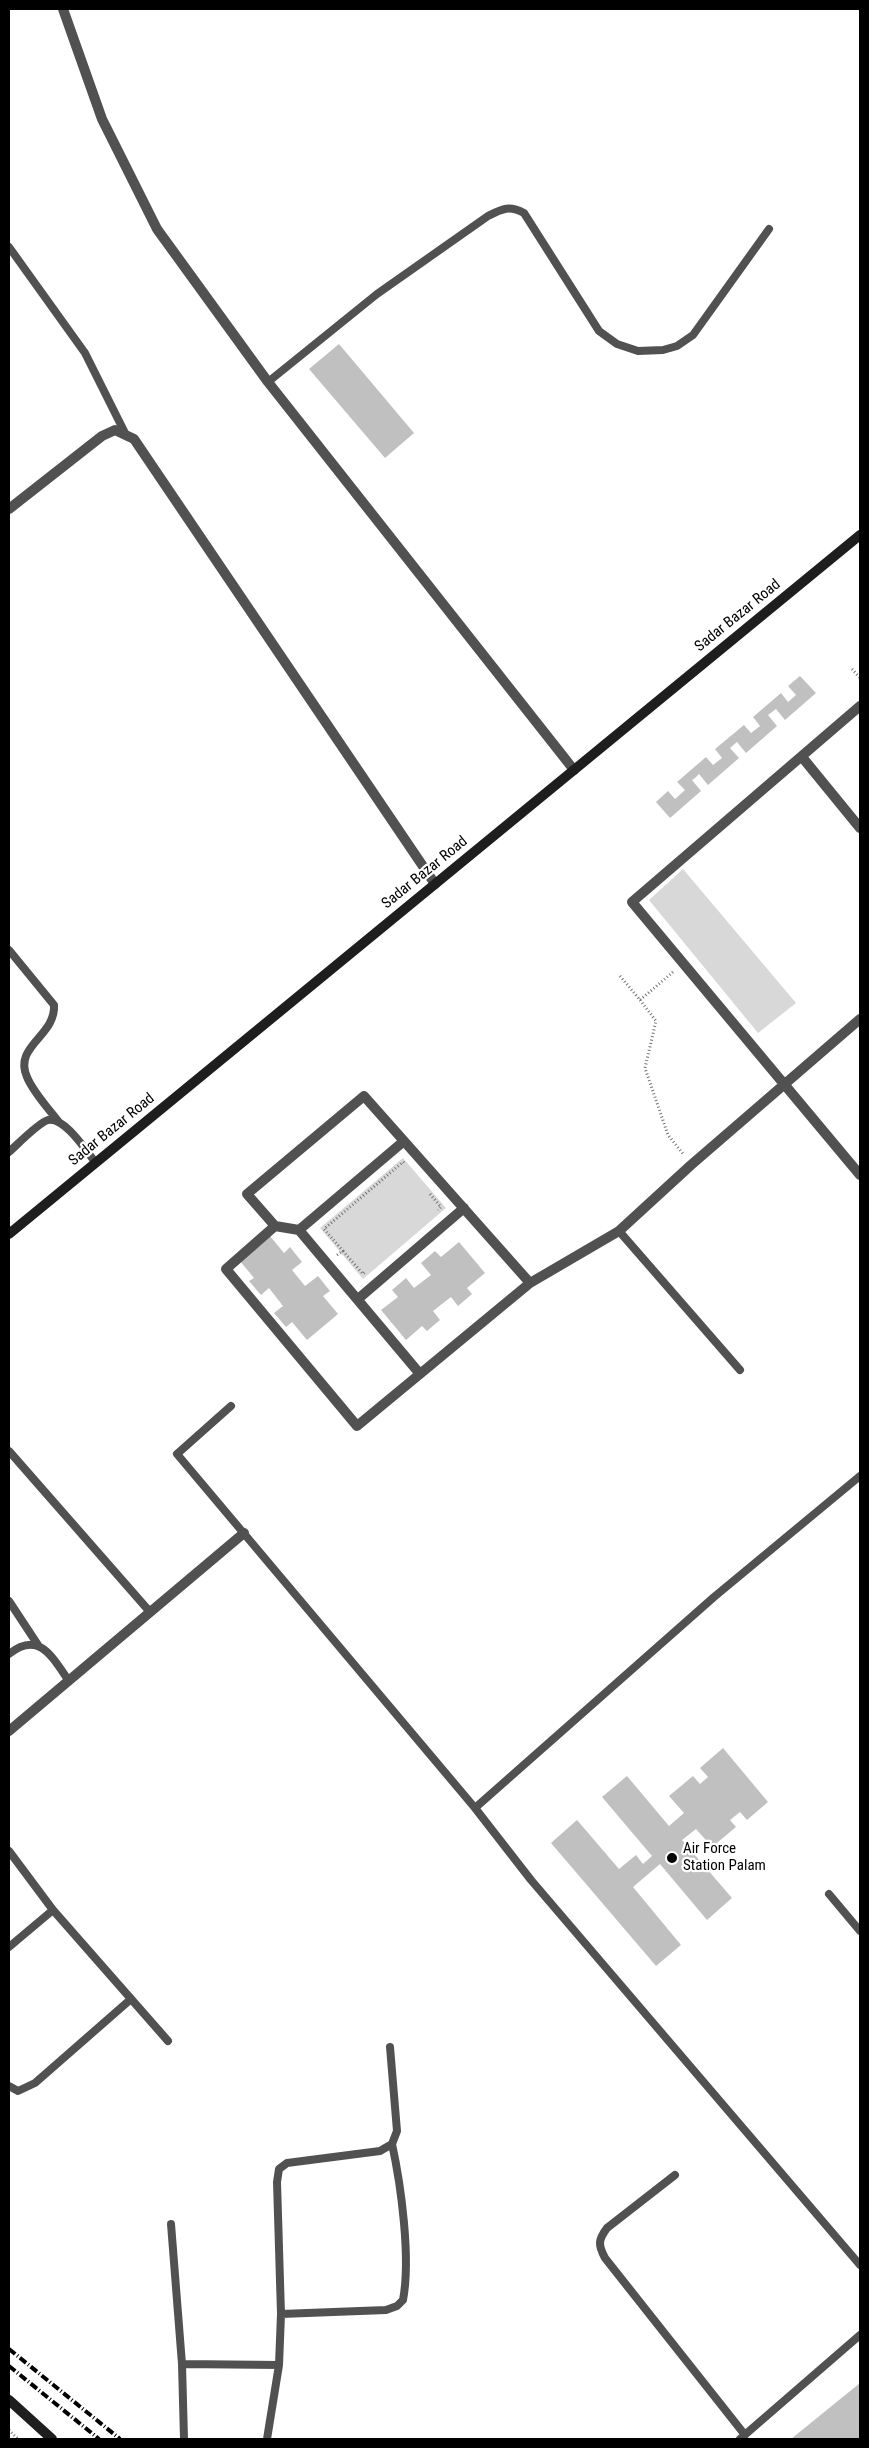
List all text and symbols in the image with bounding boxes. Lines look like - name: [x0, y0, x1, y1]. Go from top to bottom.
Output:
- street label: Sadar Bazar Road: [692, 576, 784, 656]
- street label: Sadar Bazar Road: [379, 833, 471, 913]
- street label: Sadar Bazar Road: [66, 1090, 158, 1170]
- place label: Air Force Station Palam: [683, 1840, 766, 1875]
- marker: Air Force Station Palam: [665, 1851, 679, 1865]

